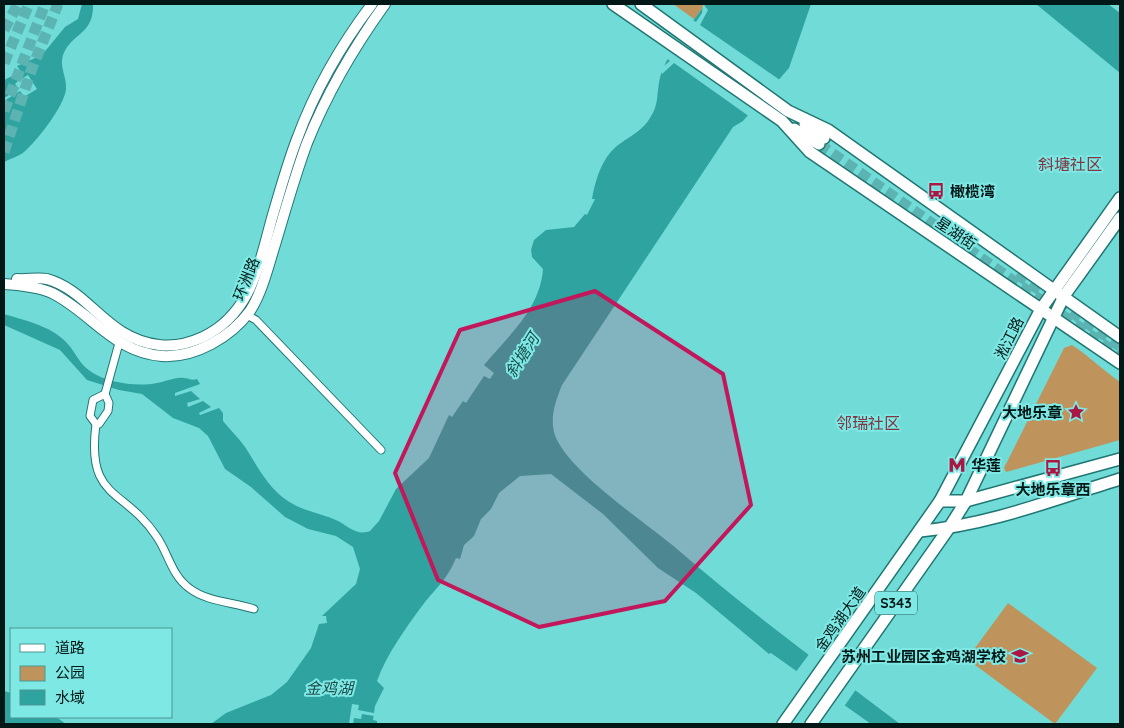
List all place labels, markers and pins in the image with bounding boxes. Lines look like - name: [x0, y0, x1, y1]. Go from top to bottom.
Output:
- bus stop icon: 橄榄湾: [926, 181, 946, 201]
- place label: 橄榄湾: [950, 182, 995, 201]
- place icon: 大地乐章: [1066, 402, 1086, 422]
- place label: 大地乐章: [1002, 403, 1062, 422]
- metro station icon: 华莲: [947, 455, 967, 475]
- place label: 华莲: [971, 456, 1001, 475]
- bus stop icon: 大地乐章西: [1043, 458, 1063, 478]
- place label: 大地乐章西: [1015, 480, 1091, 499]
- school or university icon: 苏州工业园区金鸡湖学校: [1010, 646, 1030, 666]
- place label: 苏州工业园区金鸡湖学校: [841, 647, 1006, 666]

